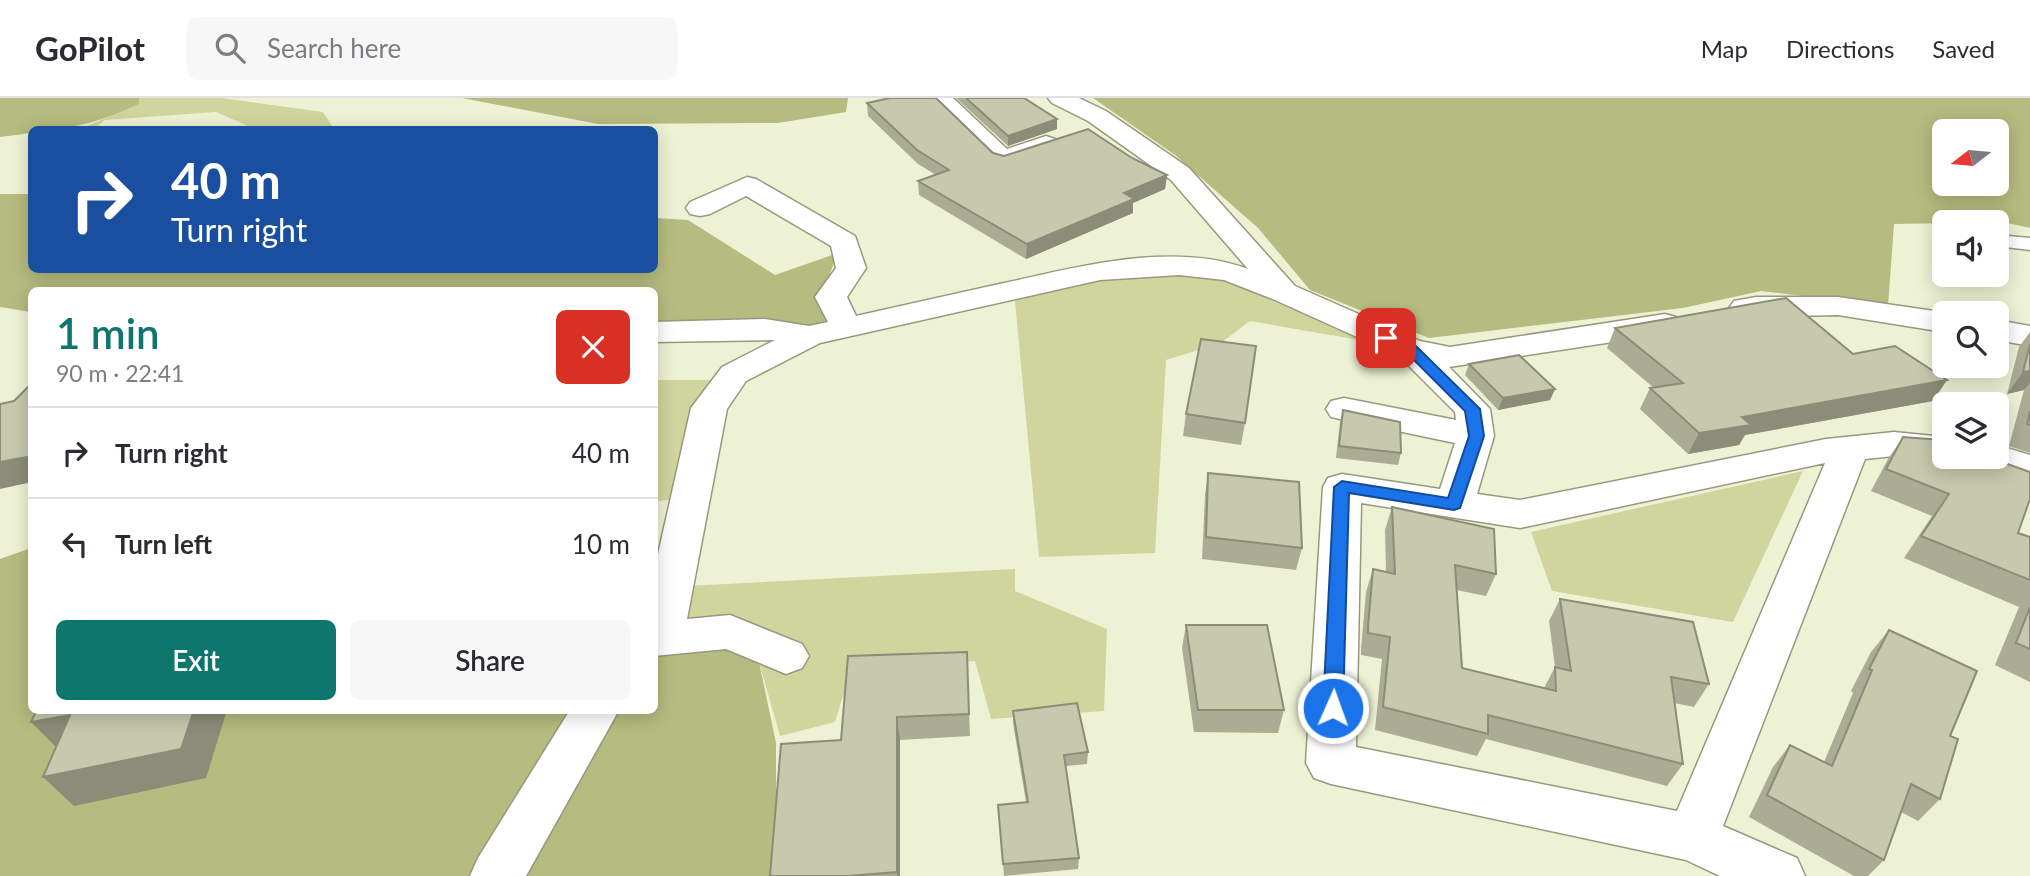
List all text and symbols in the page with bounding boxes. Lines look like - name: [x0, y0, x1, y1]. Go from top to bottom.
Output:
- search box: [187, 17, 677, 80]
- text: GoPilot: [35, 28, 145, 68]
- icon: search: [211, 29, 249, 67]
- text: Search here: [267, 32, 401, 64]
- text: Map: [1701, 34, 1748, 63]
- text: Directions: [1786, 34, 1894, 63]
- text: Saved: [1932, 34, 1995, 63]
- north arrow: [1932, 119, 2009, 196]
- map controls: [1932, 119, 2009, 469]
- text: 40 m: [171, 151, 281, 209]
- icon: right: [56, 154, 147, 245]
- text: Turn right: [171, 210, 307, 249]
- button: sound: [1932, 210, 2009, 287]
- button: search: [1932, 301, 2009, 378]
- text: 1 min: [56, 308, 160, 358]
- pin: [1356, 308, 1416, 368]
- button: close: [556, 310, 630, 384]
- icon: arrive: [1367, 319, 1405, 357]
- text: 90 m · 22:41: [56, 359, 184, 387]
- button: layers: [1932, 392, 2009, 469]
- icon: right: [56, 434, 94, 472]
- text: Turn right: [115, 437, 228, 469]
- text: 40 m: [572, 437, 630, 469]
- icon: left: [56, 525, 94, 563]
- text: Turn left: [115, 528, 212, 560]
- text: 10 m: [572, 528, 630, 560]
- button: Exit: [56, 620, 336, 700]
- button: Share: [350, 620, 630, 700]
- position arrow: [1296, 671, 1370, 745]

